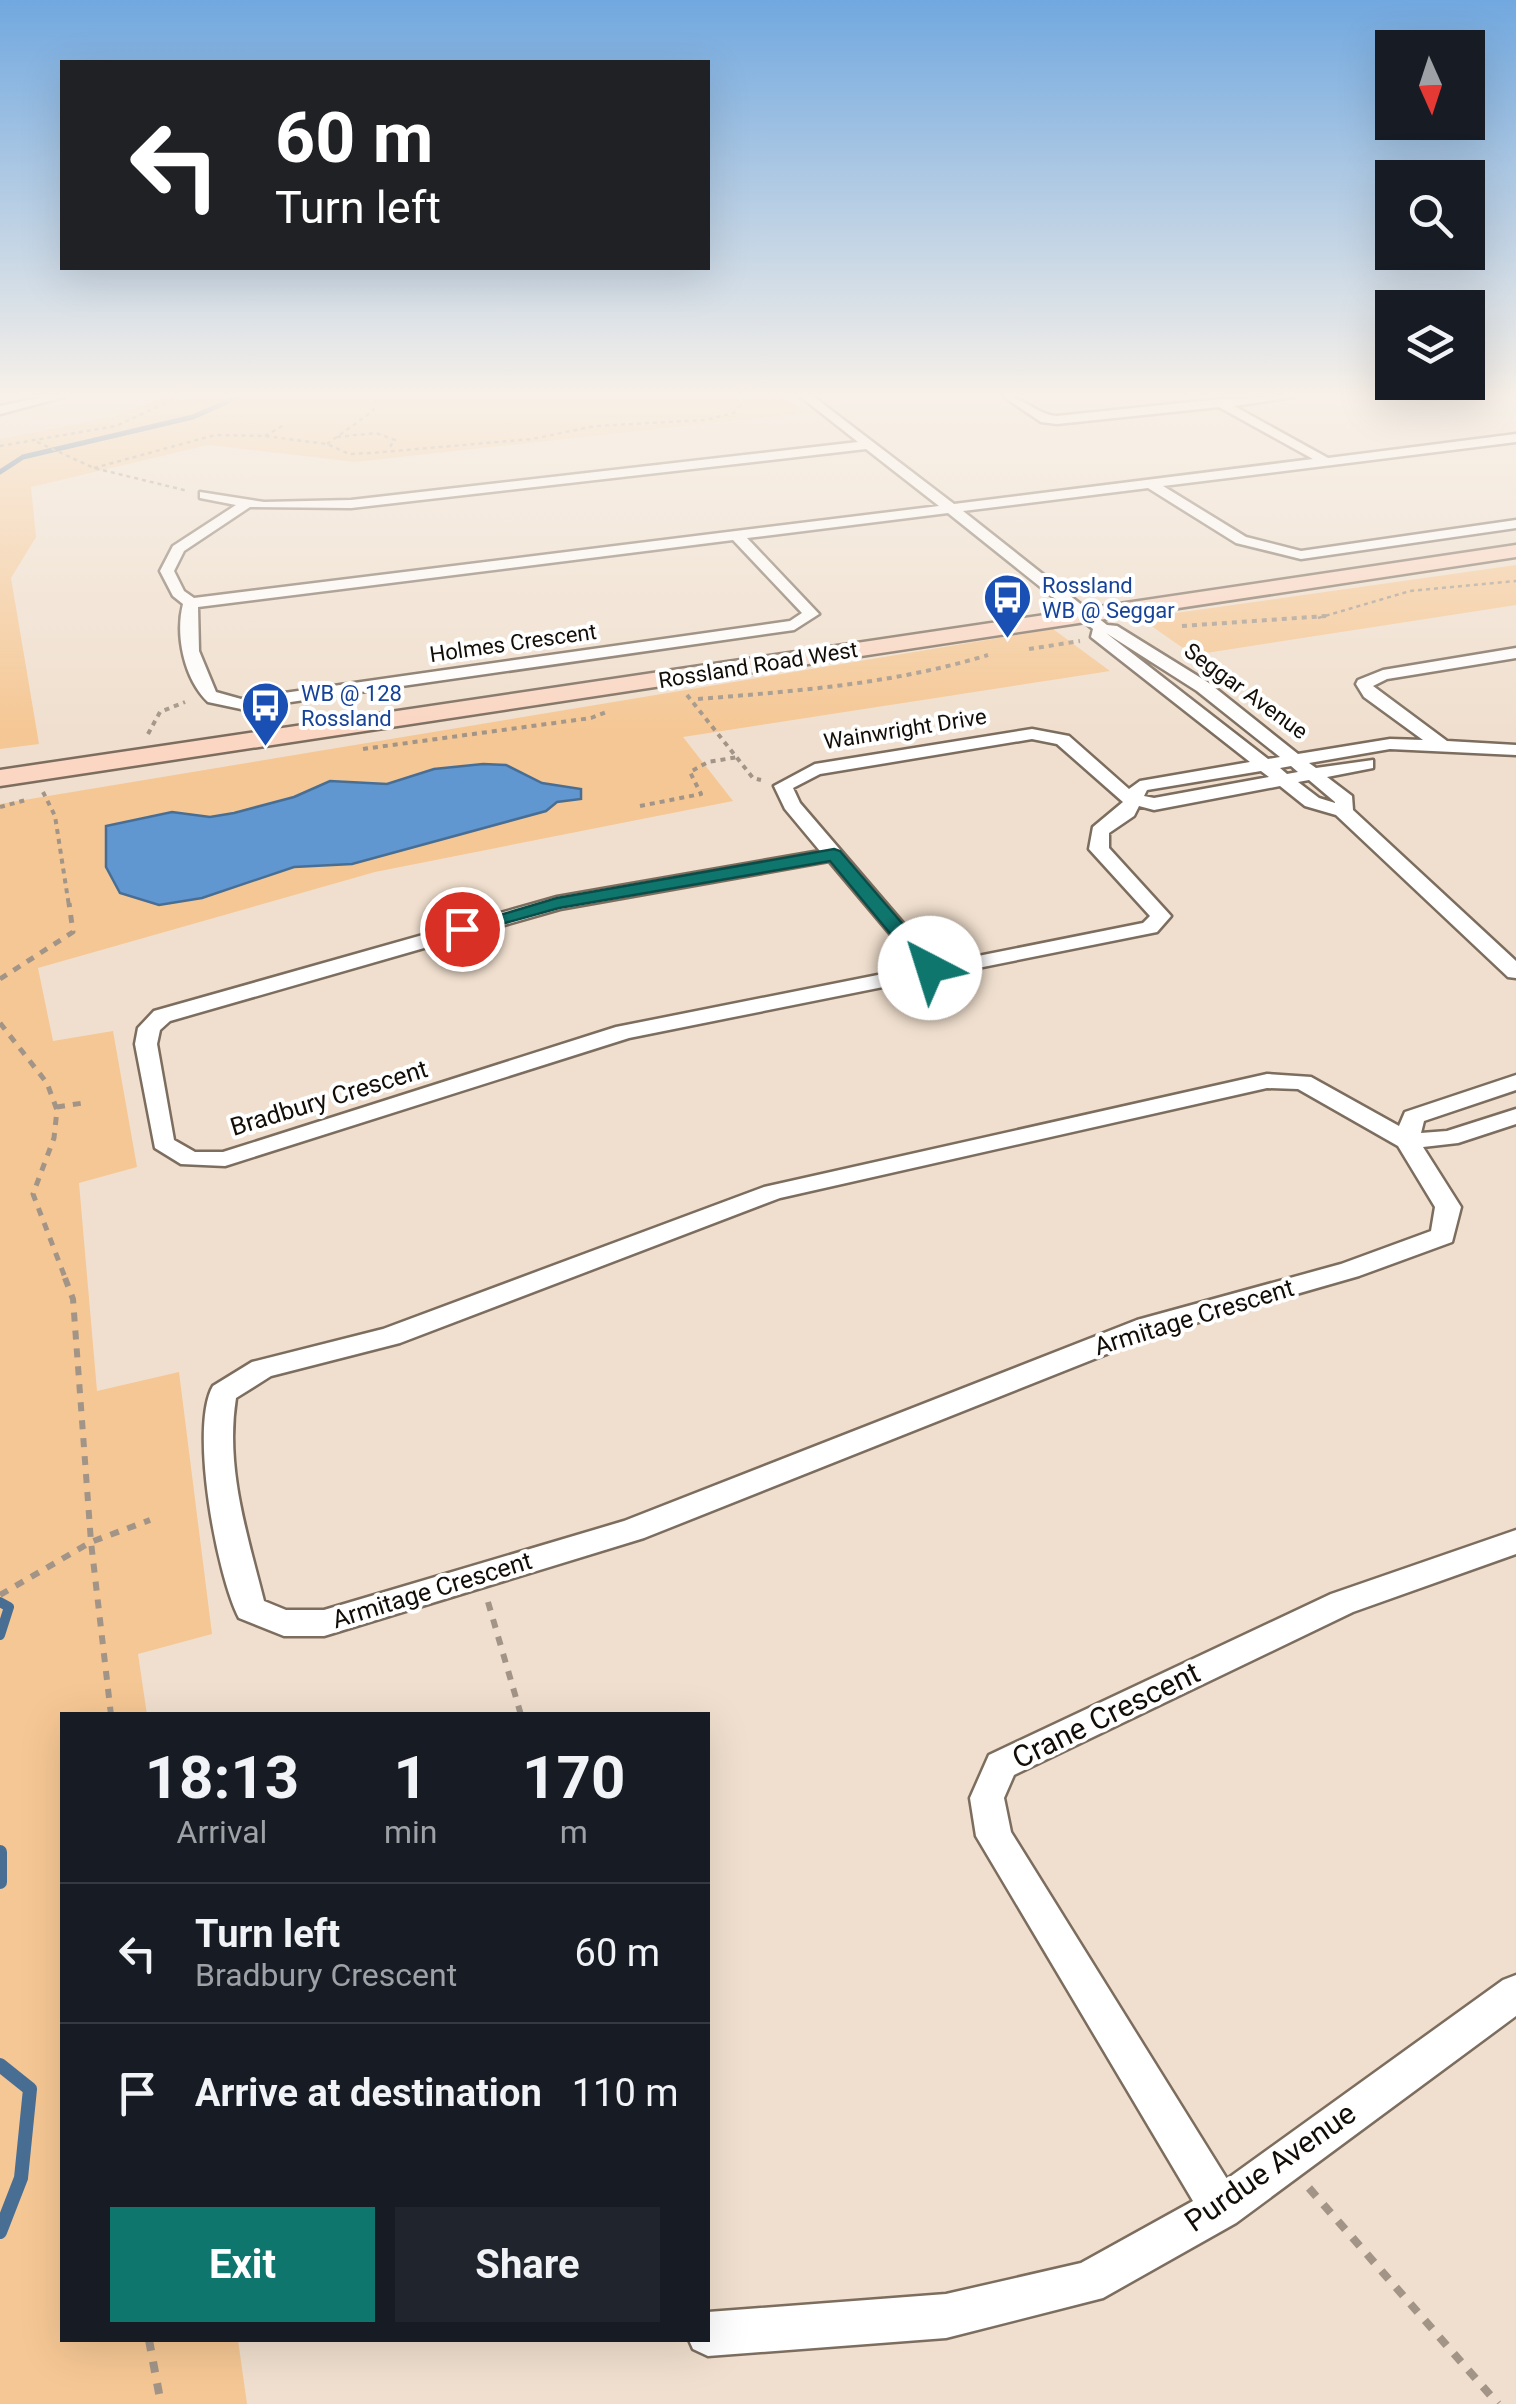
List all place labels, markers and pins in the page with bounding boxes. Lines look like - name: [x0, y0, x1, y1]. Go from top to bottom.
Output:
- bus stop icon: Rossland WB @ Seggar: [981, 572, 1033, 640]
- place label: Rossland WB @ Seggar: [1042, 573, 1175, 623]
- bus stop icon: WB @ 128 Rossland: [240, 680, 292, 748]
- place label: WB @ 128 Rossland: [301, 681, 402, 731]
- pin: [420, 887, 505, 972]

